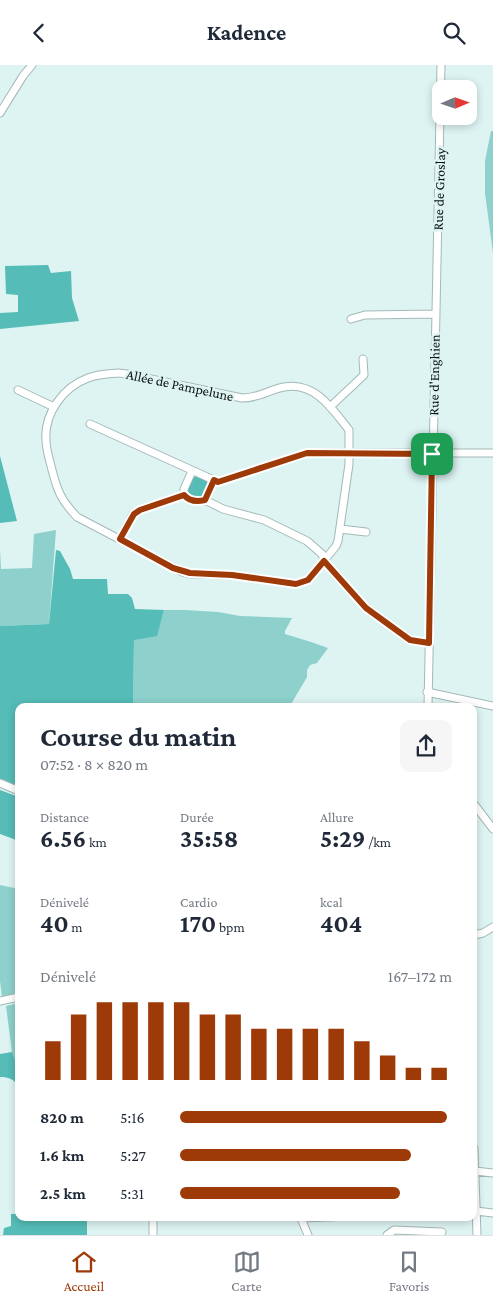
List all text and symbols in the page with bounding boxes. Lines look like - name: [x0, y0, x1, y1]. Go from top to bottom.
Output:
- icon: back: [25, 19, 53, 47]
- icon: search: [440, 19, 468, 47]
- text: Kadence: [207, 20, 286, 45]
- north arrow: [432, 80, 478, 125]
- map controls: [432, 80, 477, 125]
- street label: Rue de Groslay: [430, 147, 448, 230]
- street label: Rue d'Enghien: [425, 334, 443, 416]
- street label: Allée de Pampelune: [125, 366, 235, 404]
- pin: [411, 433, 453, 475]
- icon: arrive: [418, 440, 446, 468]
- button: share: [400, 720, 452, 772]
- text: Course du matin: [40, 721, 236, 752]
- text: 07:52 · 8 × 820 m: [40, 756, 148, 773]
- text: Distance: [40, 809, 89, 825]
- text: Durée: [180, 809, 214, 825]
- text: Allure: [320, 809, 354, 825]
- text: 6.56: [40, 825, 86, 852]
- text: 35:58: [180, 825, 238, 852]
- text: 5:29: [320, 825, 366, 852]
- text: km: [86, 834, 107, 850]
- text: /km: [366, 834, 391, 850]
- text: Dénivelé: [40, 894, 89, 910]
- text: Cardio: [180, 894, 217, 910]
- text: kcal: [320, 894, 343, 910]
- text: 40: [40, 910, 69, 937]
- text: 170: [180, 910, 216, 937]
- text: 404: [320, 910, 362, 937]
- text: m: [69, 919, 83, 935]
- text: bpm: [216, 919, 245, 935]
- text: Dénivelé: [40, 968, 96, 985]
- text: 167–172 m: [388, 968, 452, 985]
- text: 820 m: [40, 1109, 84, 1126]
- text: 5:16: [120, 1109, 145, 1126]
- text: 1.6 km: [40, 1147, 84, 1164]
- text: 5:27: [120, 1147, 146, 1164]
- text: 2.5 km: [40, 1185, 86, 1202]
- text: 5:31: [120, 1185, 144, 1202]
- tab: Accueil: [64, 1248, 104, 1294]
- tab: Carte: [231, 1248, 262, 1294]
- tab: Favoris: [389, 1248, 429, 1294]

